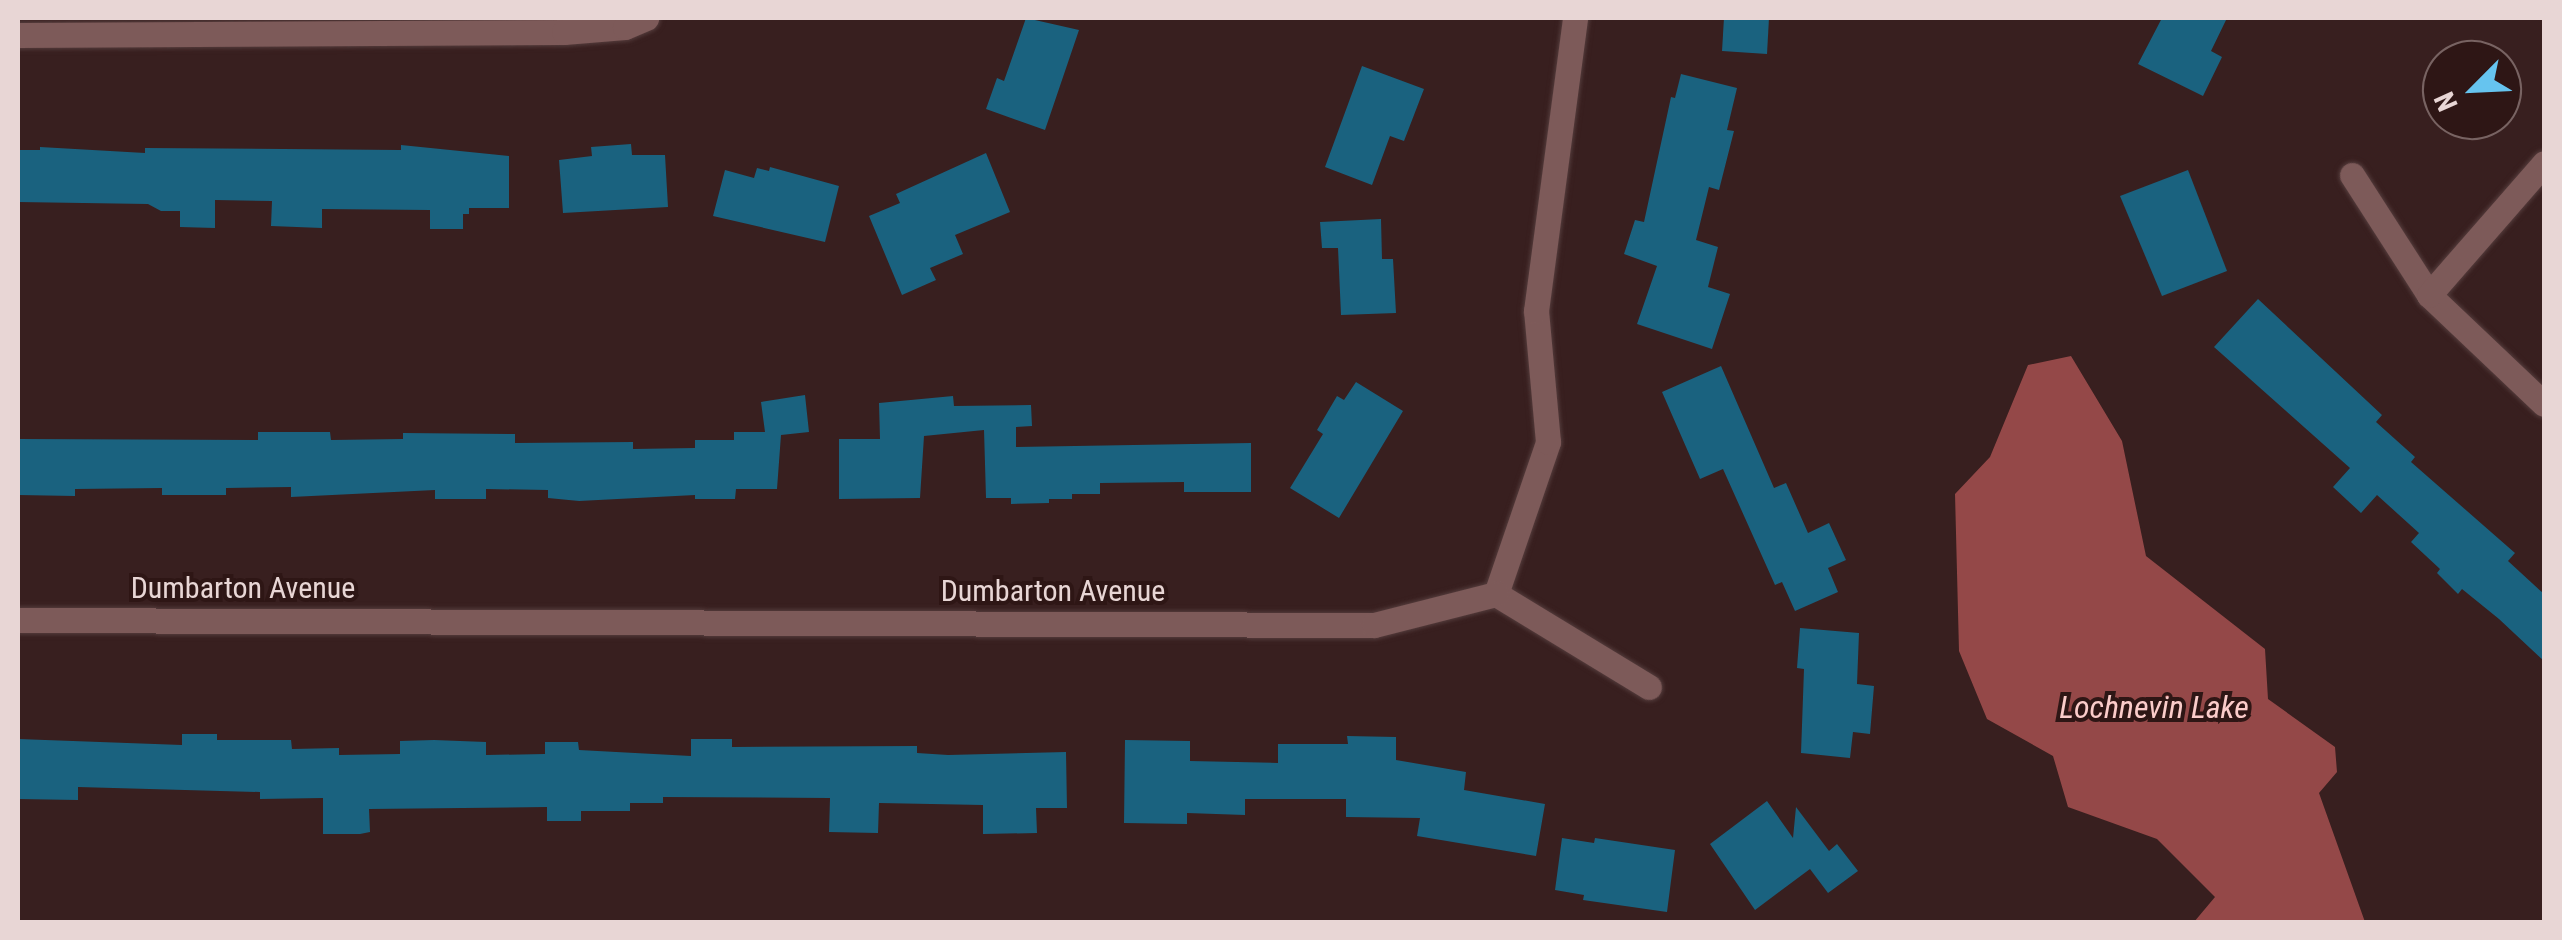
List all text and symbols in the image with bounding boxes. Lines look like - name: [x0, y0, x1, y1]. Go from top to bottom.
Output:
- north arrow: [2422, 40, 2522, 140]
- text: N: [2427, 87, 2465, 116]
- street label: Dumbarton Avenue: [131, 570, 355, 606]
- street label: Dumbarton Avenue: [941, 573, 1165, 609]
- water label: Lochnevin Lake: [2059, 688, 2249, 726]

